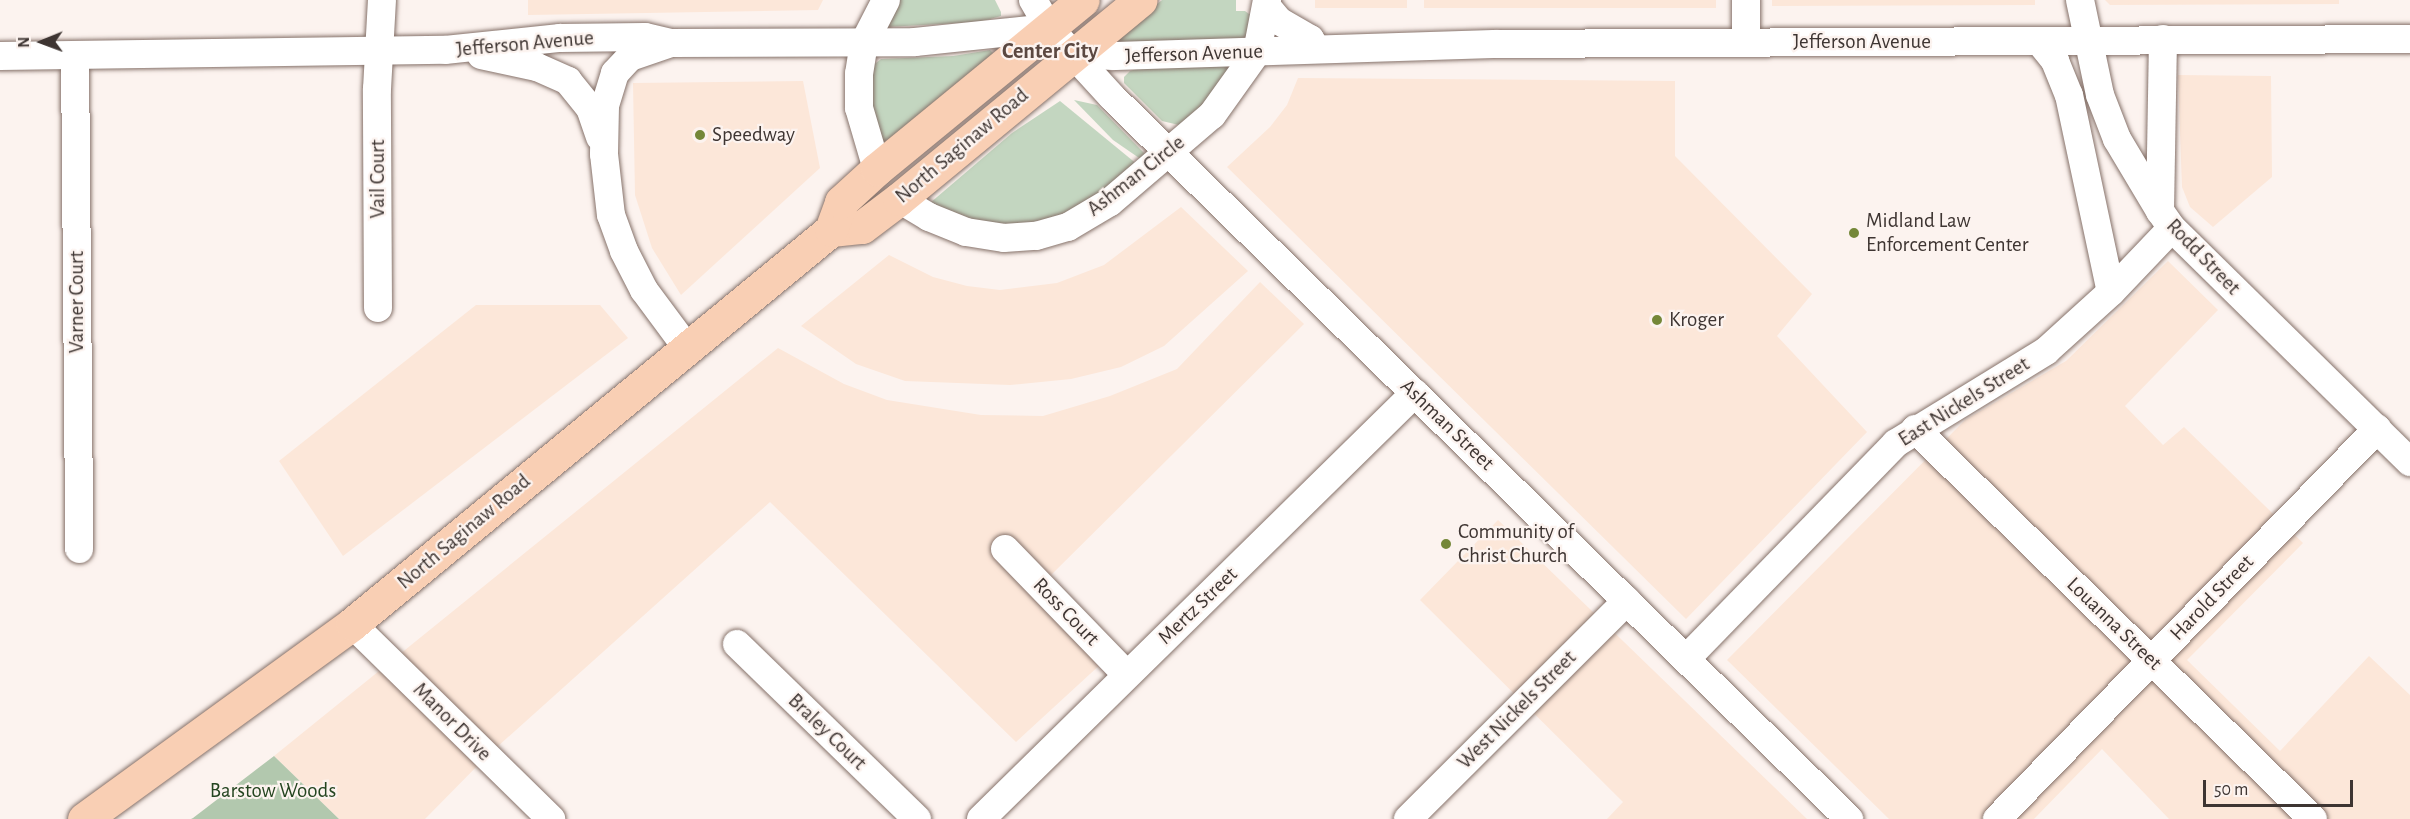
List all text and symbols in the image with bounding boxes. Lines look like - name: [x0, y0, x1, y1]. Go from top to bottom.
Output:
- north arrow: [12, 12, 72, 72]
- street label: Jefferson Avenue: [455, 25, 595, 63]
- street label: Jefferson Avenue: [1793, 29, 1931, 55]
- text: N: [16, 37, 32, 48]
- district label: Center City: [1002, 39, 1098, 65]
- street label: Jefferson Avenue: [1125, 39, 1263, 69]
- street label: North Saginaw Road: [890, 83, 1034, 209]
- place label: Speedway: [712, 122, 795, 148]
- marker: Speedway: [693, 128, 707, 142]
- street label: Ashman Circle: [1082, 130, 1190, 222]
- street label: Vail Court: [365, 140, 391, 218]
- place label: Midland Law Enforcement Center: [1866, 208, 2029, 258]
- street label: Rodd Street: [2161, 214, 2245, 300]
- marker: Midland Law Enforcement Center: [1847, 226, 1861, 240]
- street label: Varner Court: [64, 251, 90, 353]
- place label: Kroger: [1669, 307, 1724, 333]
- marker: Kroger: [1650, 313, 1664, 327]
- street label: East Nickels Street: [1894, 352, 2034, 452]
- street label: Ashman Street: [1395, 374, 1499, 476]
- street label: North Saginaw Road: [392, 469, 536, 595]
- place label: Community of Christ Church: [1458, 519, 1574, 569]
- marker: Community of Christ Church: [1439, 537, 1453, 551]
- street label: Harold Street: [2165, 550, 2259, 646]
- street label: Mertz Street: [1153, 562, 1243, 650]
- street label: Louanna Street: [2061, 572, 2167, 676]
- street label: Ross Court: [1027, 573, 1105, 651]
- street label: West Nickels Street: [1452, 645, 1582, 775]
- street label: Manor Drive: [407, 677, 497, 767]
- street label: Braley Court: [782, 688, 872, 776]
- scale bar: [2206, 768, 2356, 806]
- park label: Barstow Woods: [210, 778, 336, 804]
- text: 50 m: [2214, 781, 2248, 799]

